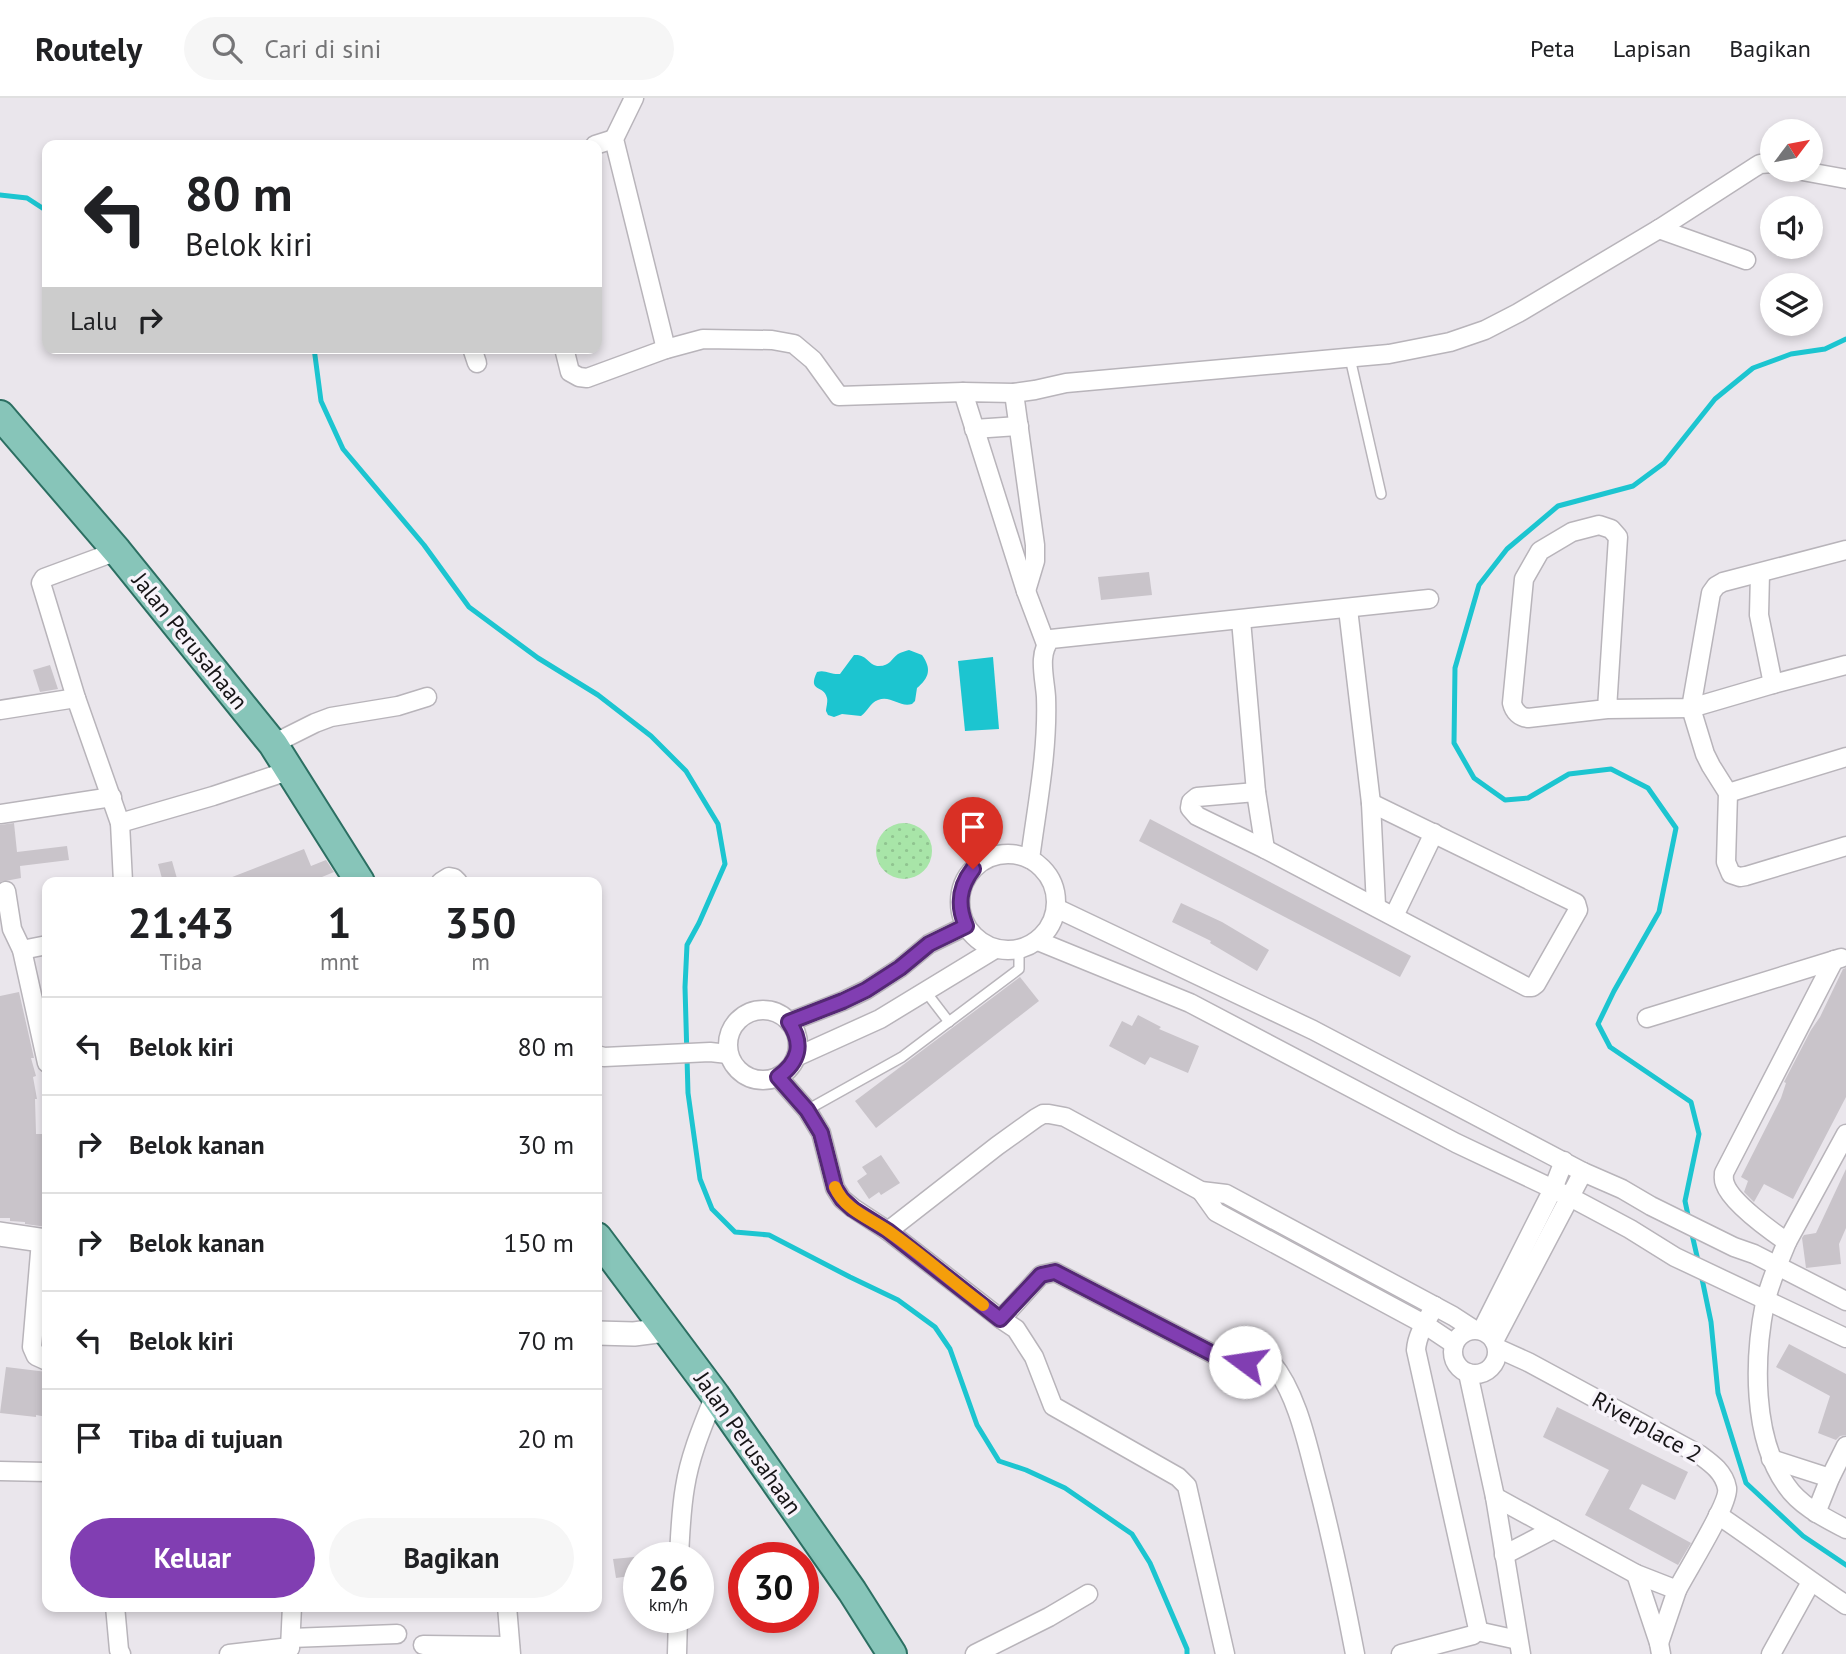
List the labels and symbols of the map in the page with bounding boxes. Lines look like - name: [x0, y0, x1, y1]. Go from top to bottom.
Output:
- north arrow: [1760, 119, 1824, 182]
- street label: Jalan Perusahaan: [126, 566, 255, 715]
- pin: [943, 797, 1003, 869]
- position arrow: [1208, 1325, 1282, 1399]
- street label: Jalan Perusahaan: [688, 1365, 808, 1520]
- street label: Riverplace 2: [1587, 1385, 1707, 1469]
- speed limit sign: 30: [728, 1542, 819, 1633]

